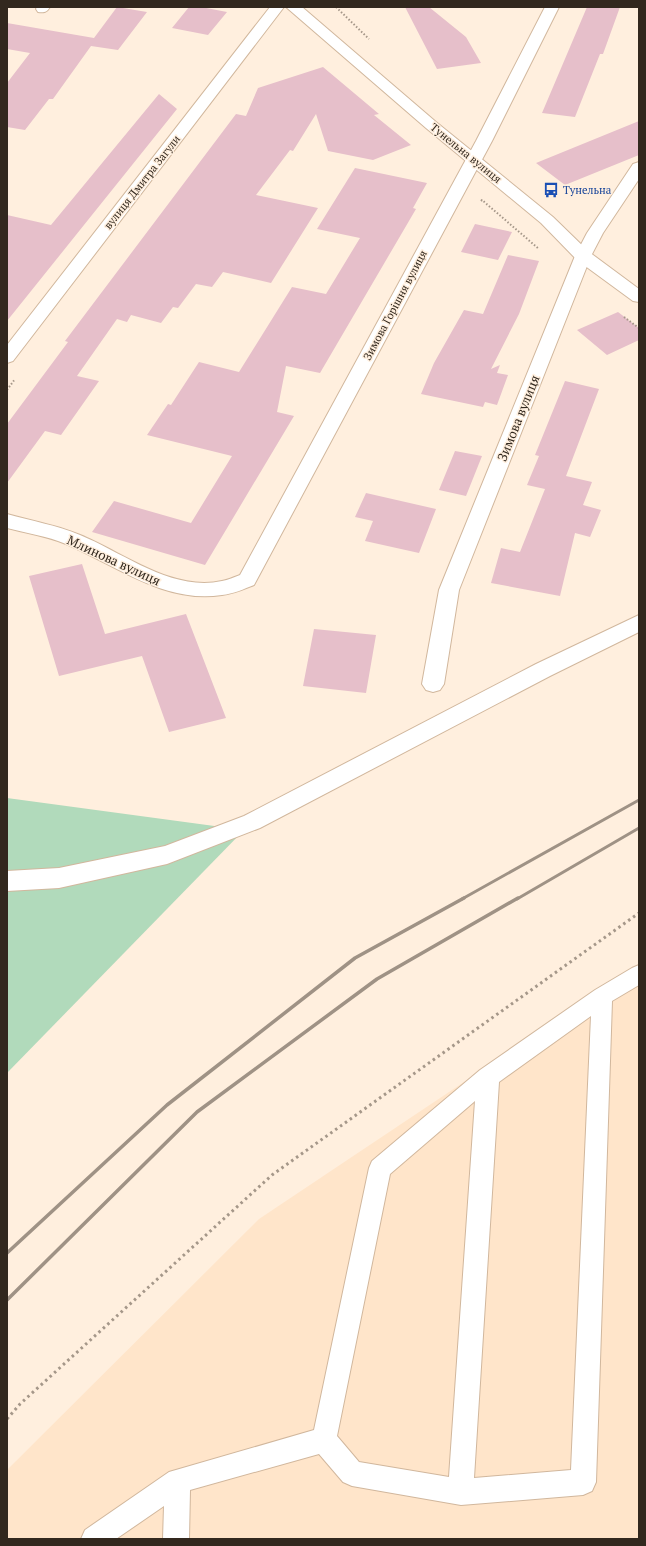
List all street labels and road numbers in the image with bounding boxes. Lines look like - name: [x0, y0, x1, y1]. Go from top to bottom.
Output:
- street label: Тунельна вулиця: [428, 120, 504, 186]
- street label: вулиця Дмитра Загули: [101, 132, 183, 232]
- street label: Зимова Горішня вулиця: [360, 247, 430, 362]
- street label: Зимова вулиця: [493, 372, 544, 464]
- street label: Млинова вулиця: [64, 530, 164, 590]

